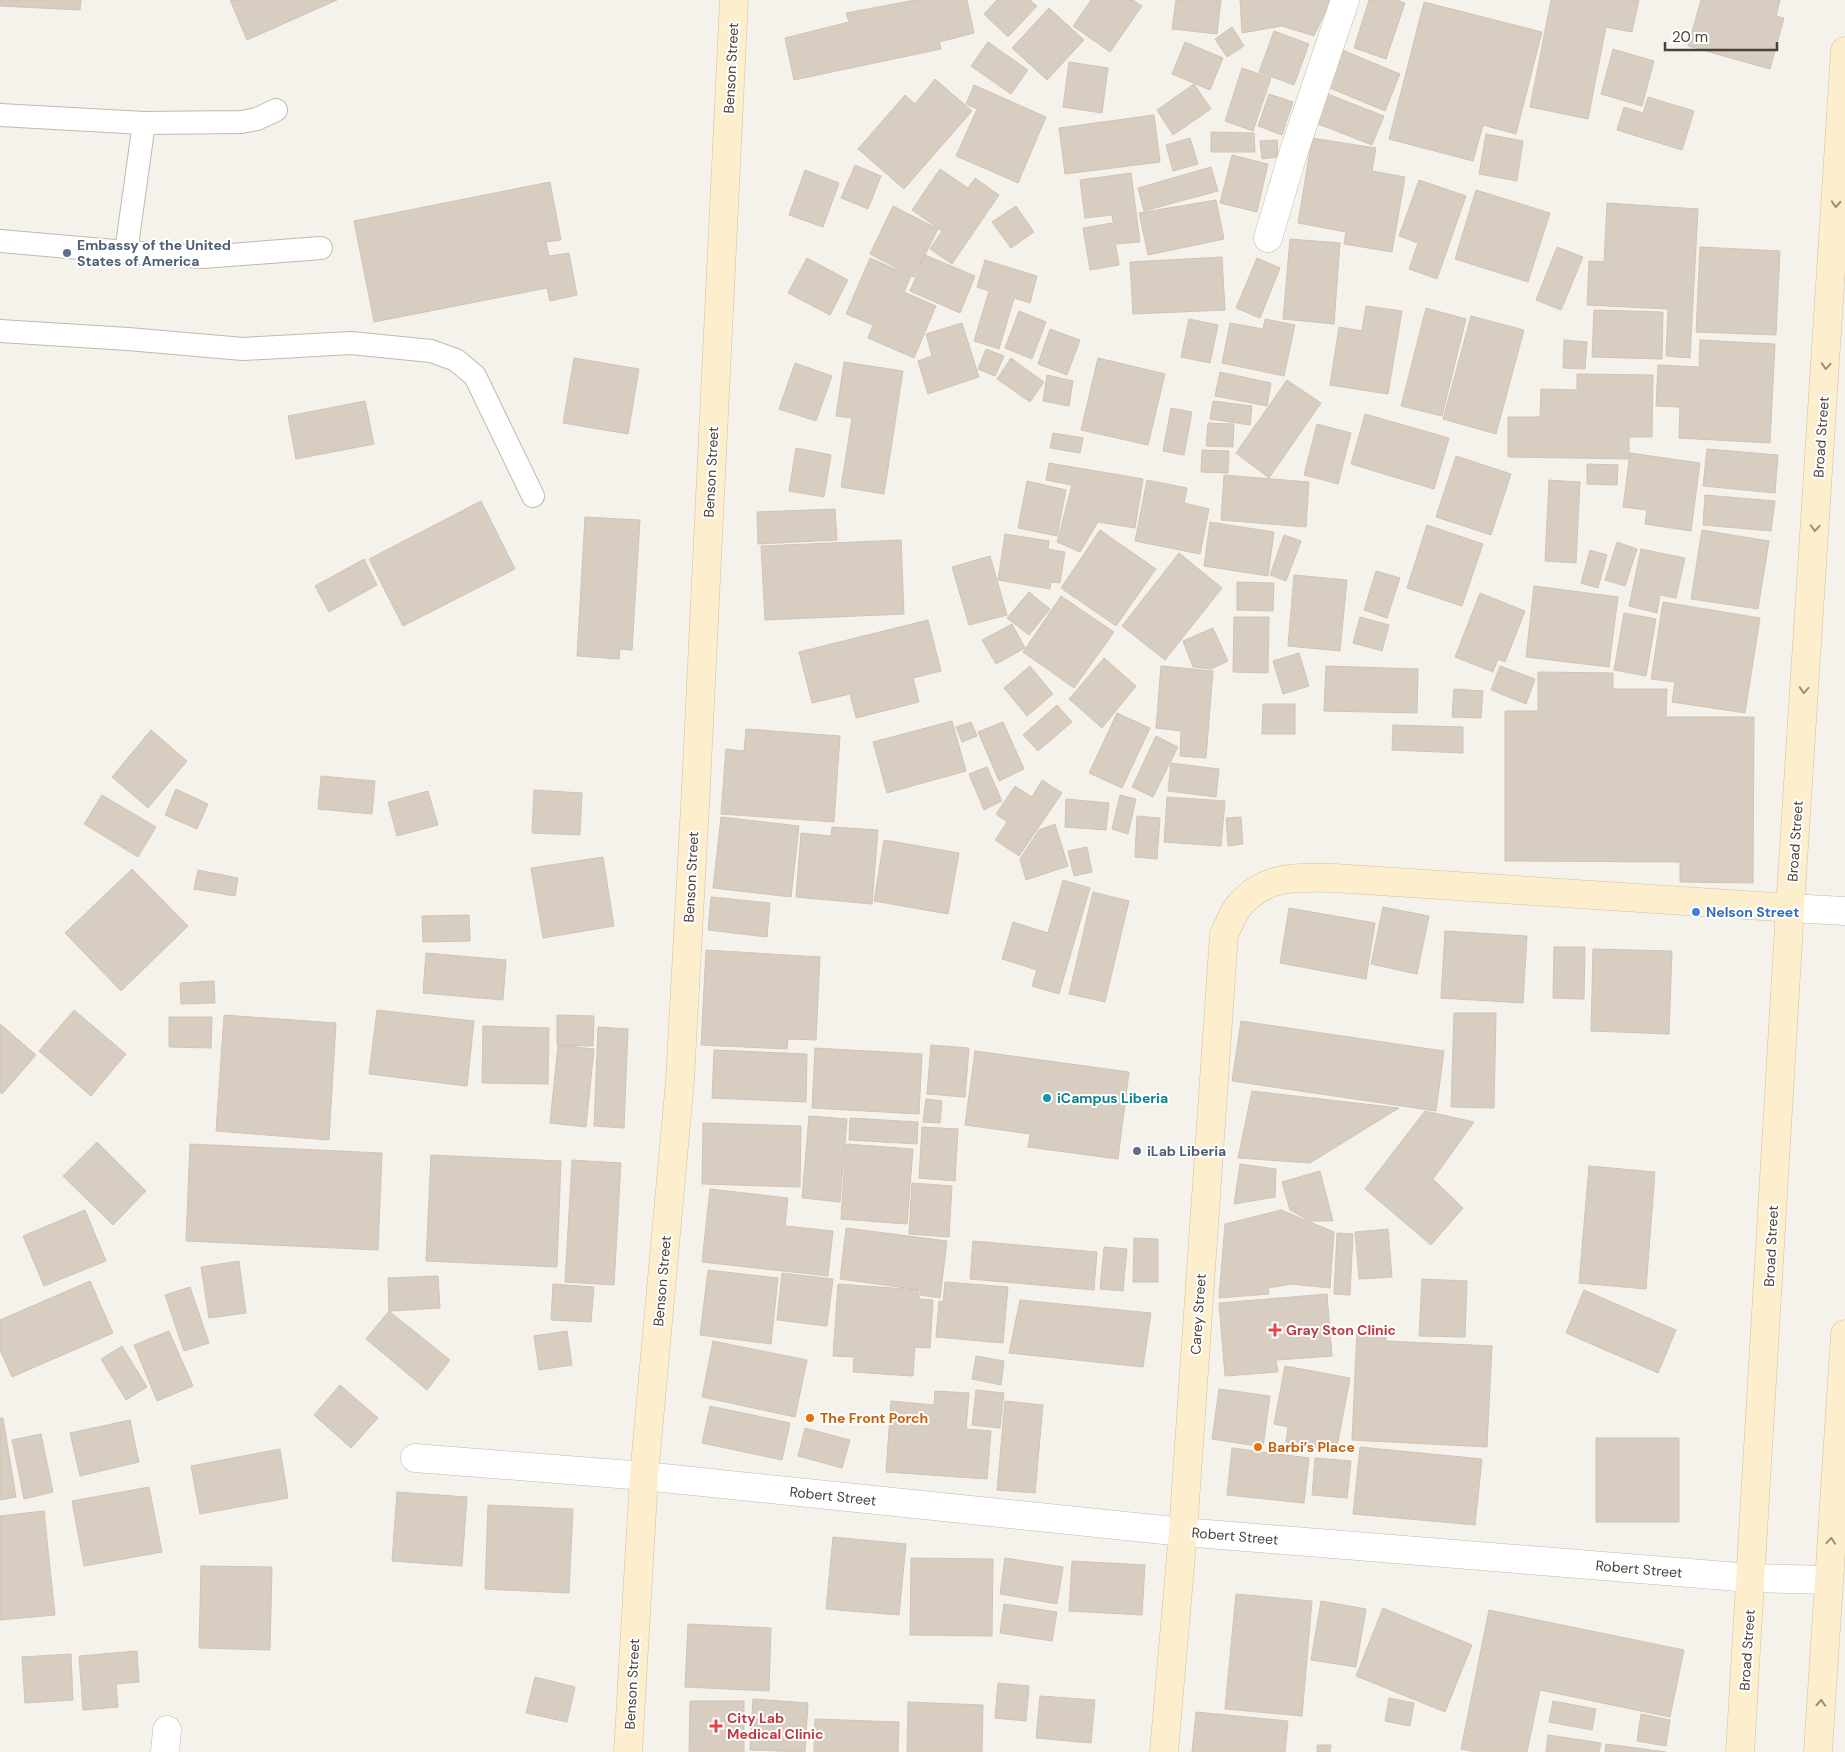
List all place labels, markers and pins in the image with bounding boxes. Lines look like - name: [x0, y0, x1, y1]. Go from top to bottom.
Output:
- place label: Embassy of the United States of America: [77, 236, 231, 270]
- marker: Embassy of the United States of America: [61, 247, 73, 259]
- place label: Nelson Street: [1706, 903, 1799, 921]
- marker: Nelson Street: [1690, 906, 1702, 918]
- place label: iCampus Liberia: [1057, 1089, 1168, 1107]
- marker: iCampus Liberia: [1041, 1092, 1053, 1104]
- place label: iLab Liberia: [1147, 1142, 1226, 1160]
- marker: iLab Liberia: [1131, 1145, 1143, 1157]
- place label: Gray Ston Clinic: [1286, 1321, 1396, 1339]
- marker: Gray Ston Clinic: [1268, 1323, 1282, 1337]
- place label: The Front Porch: [820, 1409, 928, 1427]
- marker: The Front Porch: [804, 1412, 816, 1424]
- place label: Barbi’s Place: [1268, 1438, 1355, 1456]
- marker: Barbi’s Place: [1252, 1441, 1264, 1453]
- place label: City Lab Medical Clinic: [727, 1709, 823, 1743]
- marker: City Lab Medical Clinic: [709, 1719, 723, 1733]

